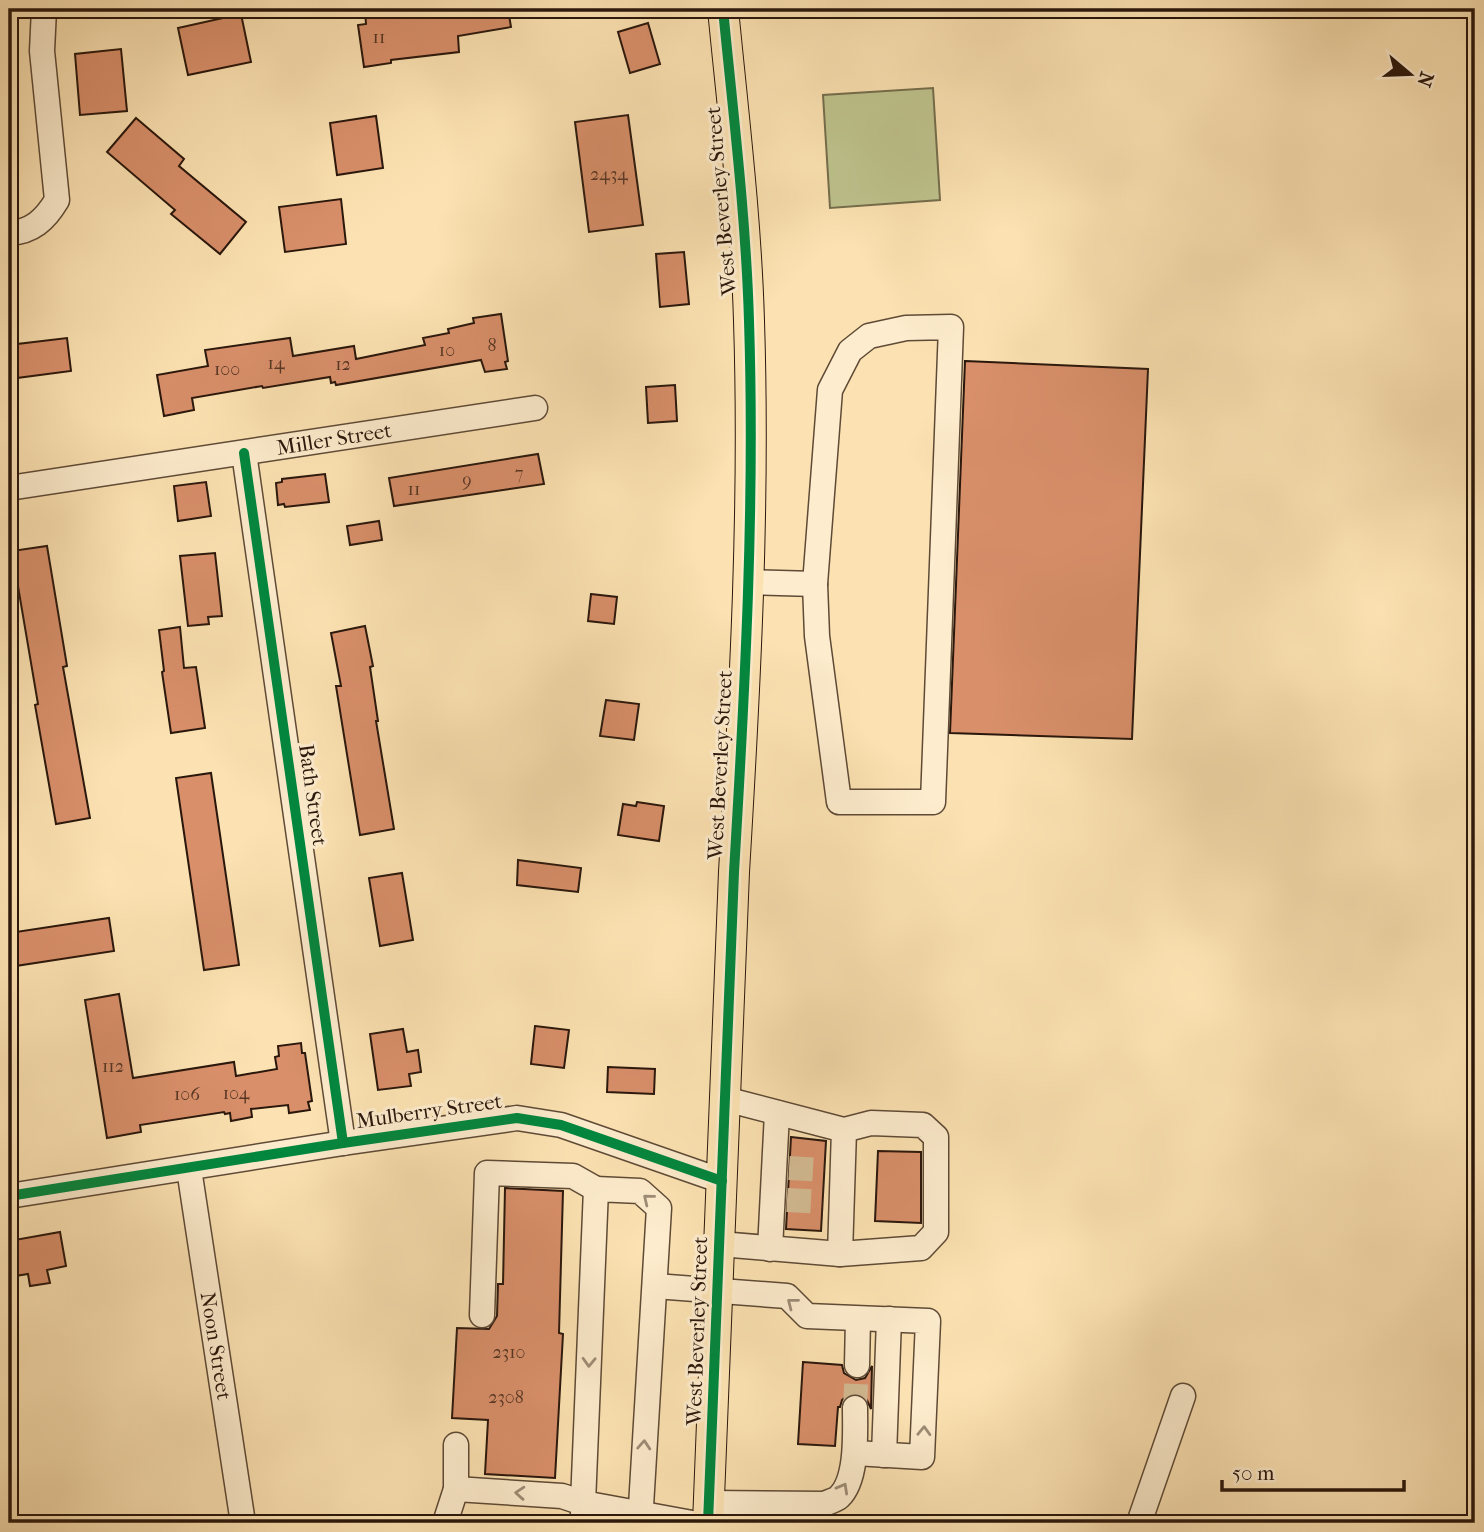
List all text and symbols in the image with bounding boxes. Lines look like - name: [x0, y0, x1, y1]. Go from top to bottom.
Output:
- house number: 11: [373, 27, 385, 48]
- north arrow: [1376, 38, 1446, 108]
- text: N: [1412, 69, 1438, 90]
- street label: West Beverley Street: [701, 105, 741, 297]
- house number: 2434: [590, 164, 628, 185]
- house number: 8: [487, 335, 497, 356]
- house number: 10: [439, 340, 455, 361]
- house number: 14: [267, 353, 285, 374]
- house number: 12: [335, 354, 351, 375]
- house number: 100: [214, 359, 240, 380]
- street label: Miller Street: [275, 418, 394, 460]
- house number: 7: [515, 463, 524, 484]
- house number: 9: [462, 470, 472, 491]
- house number: 11: [408, 479, 420, 500]
- street label: West Beverley Street: [703, 669, 737, 861]
- street label: Bath Street: [294, 743, 332, 848]
- house number: 112: [102, 1056, 124, 1077]
- house number: 104: [223, 1083, 250, 1104]
- house number: 106: [174, 1084, 200, 1105]
- street label: Mulberry Street: [355, 1089, 504, 1133]
- one-way arrow: [643, 1194, 656, 1207]
- street label: West Beverley Street: [682, 1235, 712, 1427]
- street label: Noon Street: [196, 1290, 236, 1402]
- one-way arrow: [787, 1299, 800, 1312]
- house number: 2310: [493, 1342, 525, 1363]
- one-way arrow: [582, 1356, 597, 1367]
- house number: 2308: [488, 1387, 524, 1408]
- one-way arrow: [916, 1426, 931, 1437]
- one-way arrow: [637, 1439, 652, 1450]
- scale bar: [1222, 1448, 1404, 1492]
- text: 50 m: [1232, 1461, 1275, 1485]
- one-way arrow: [835, 1483, 848, 1496]
- one-way arrow: [514, 1486, 525, 1501]

